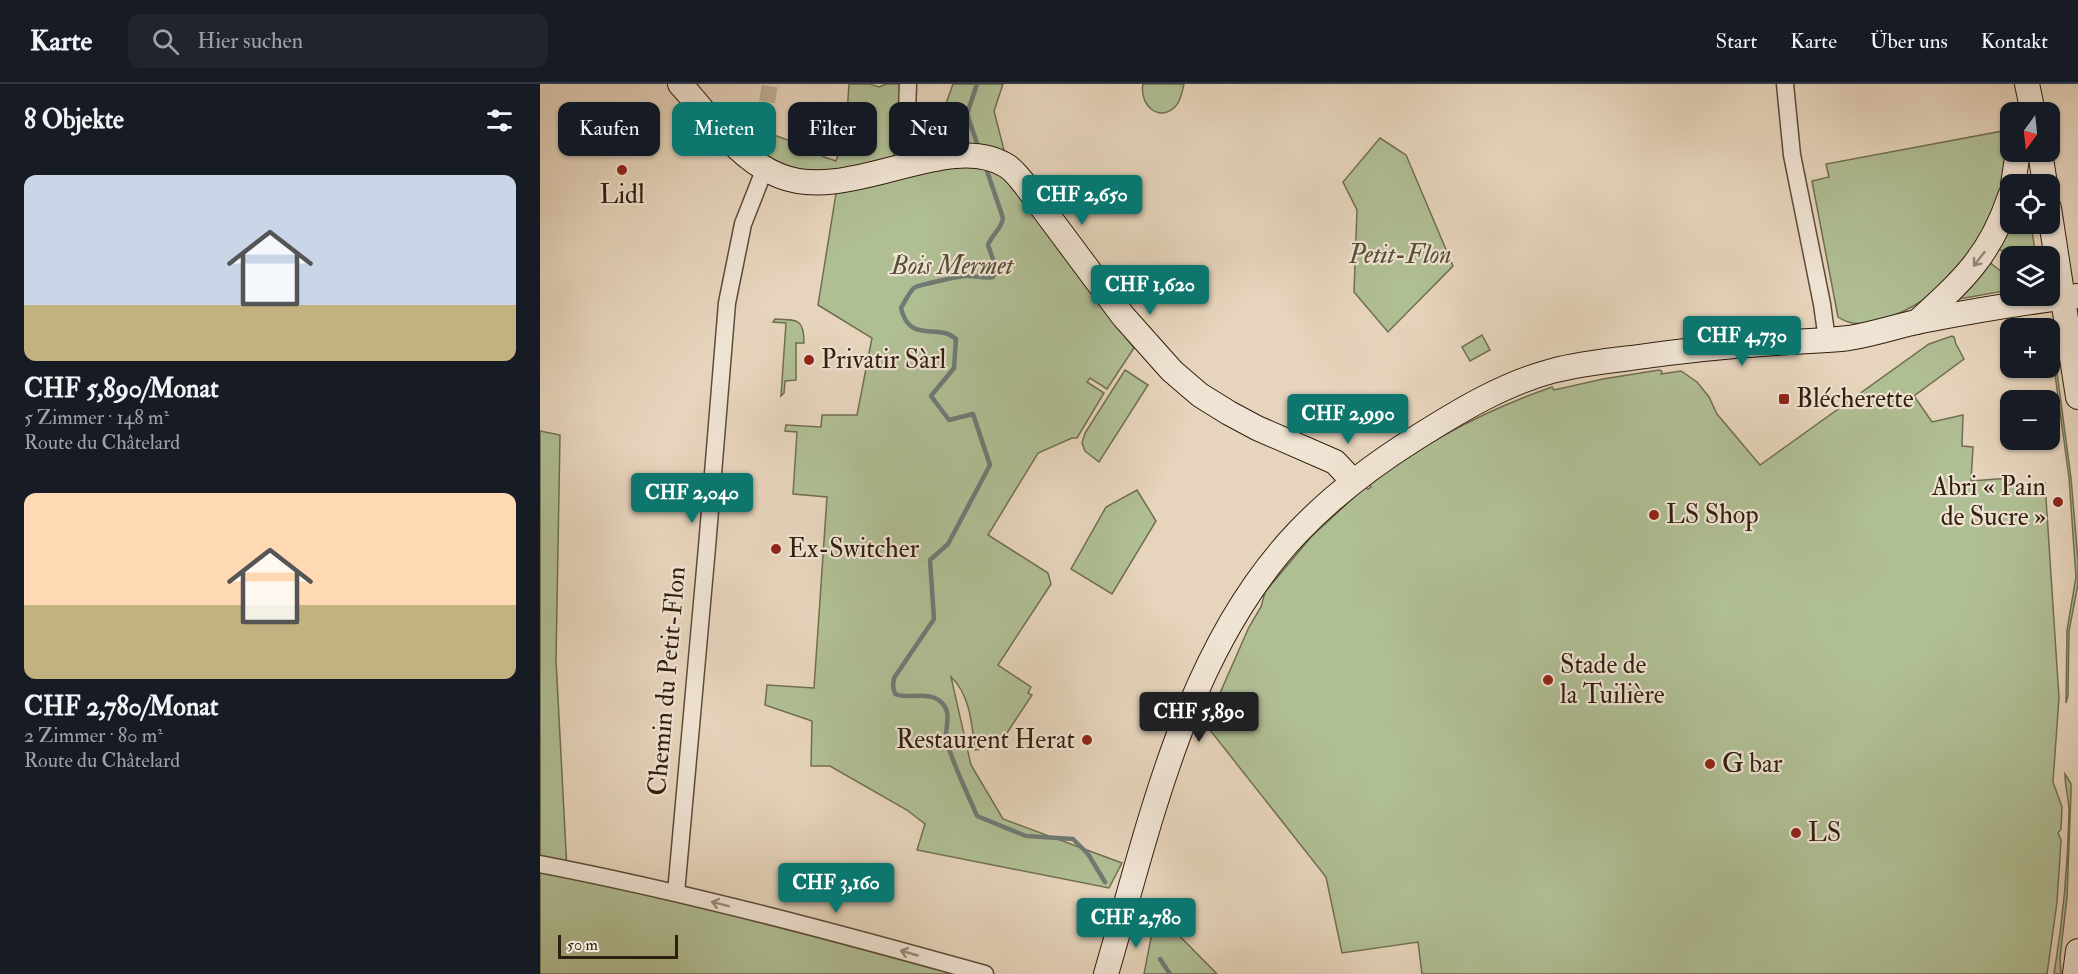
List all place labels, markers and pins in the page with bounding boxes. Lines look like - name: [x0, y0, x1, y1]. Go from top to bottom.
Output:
- marker: Lidl: [615, 163, 629, 177]
- pin: CHF 2,650: [1013, 175, 1151, 226]
- place label: Lidl: [599, 179, 645, 211]
- pin: CHF 1,620: [1081, 265, 1219, 316]
- pin: CHF 4,730: [1673, 316, 1811, 367]
- place label: Privatir Sàrl: [821, 344, 946, 376]
- marker: Privatir Sàrl: [802, 353, 816, 367]
- place label: Blécherette: [1796, 383, 1914, 415]
- marker: Blécherette: [1777, 392, 1791, 406]
- pin: CHF 2,990: [1279, 394, 1417, 445]
- place label: Abri « Pain de Sucre »: [1931, 471, 2046, 533]
- pin: CHF 2,040: [623, 473, 761, 524]
- marker: Abri « Pain de Sucre »: [2051, 495, 2065, 509]
- place label: LS Shop: [1666, 499, 1759, 532]
- marker: LS Shop: [1647, 508, 1661, 522]
- place label: Ex-Switcher: [788, 533, 920, 565]
- marker: Ex-Switcher: [769, 542, 783, 556]
- place label: Stade de la Tuilière: [1560, 649, 1665, 711]
- marker: Stade de la Tuilière: [1541, 673, 1555, 687]
- pin: CHF 5,890: [1130, 692, 1268, 743]
- place label: Restaurent Herat: [896, 724, 1075, 756]
- marker: Restaurent Herat: [1080, 733, 1094, 747]
- place label: G bar: [1722, 748, 1783, 780]
- marker: G bar: [1703, 757, 1717, 771]
- place label: LS: [1808, 817, 1841, 849]
- marker: LS: [1789, 826, 1803, 840]
- pin: CHF 3,160: [767, 863, 905, 914]
- pin: CHF 2,780: [1067, 898, 1205, 949]

